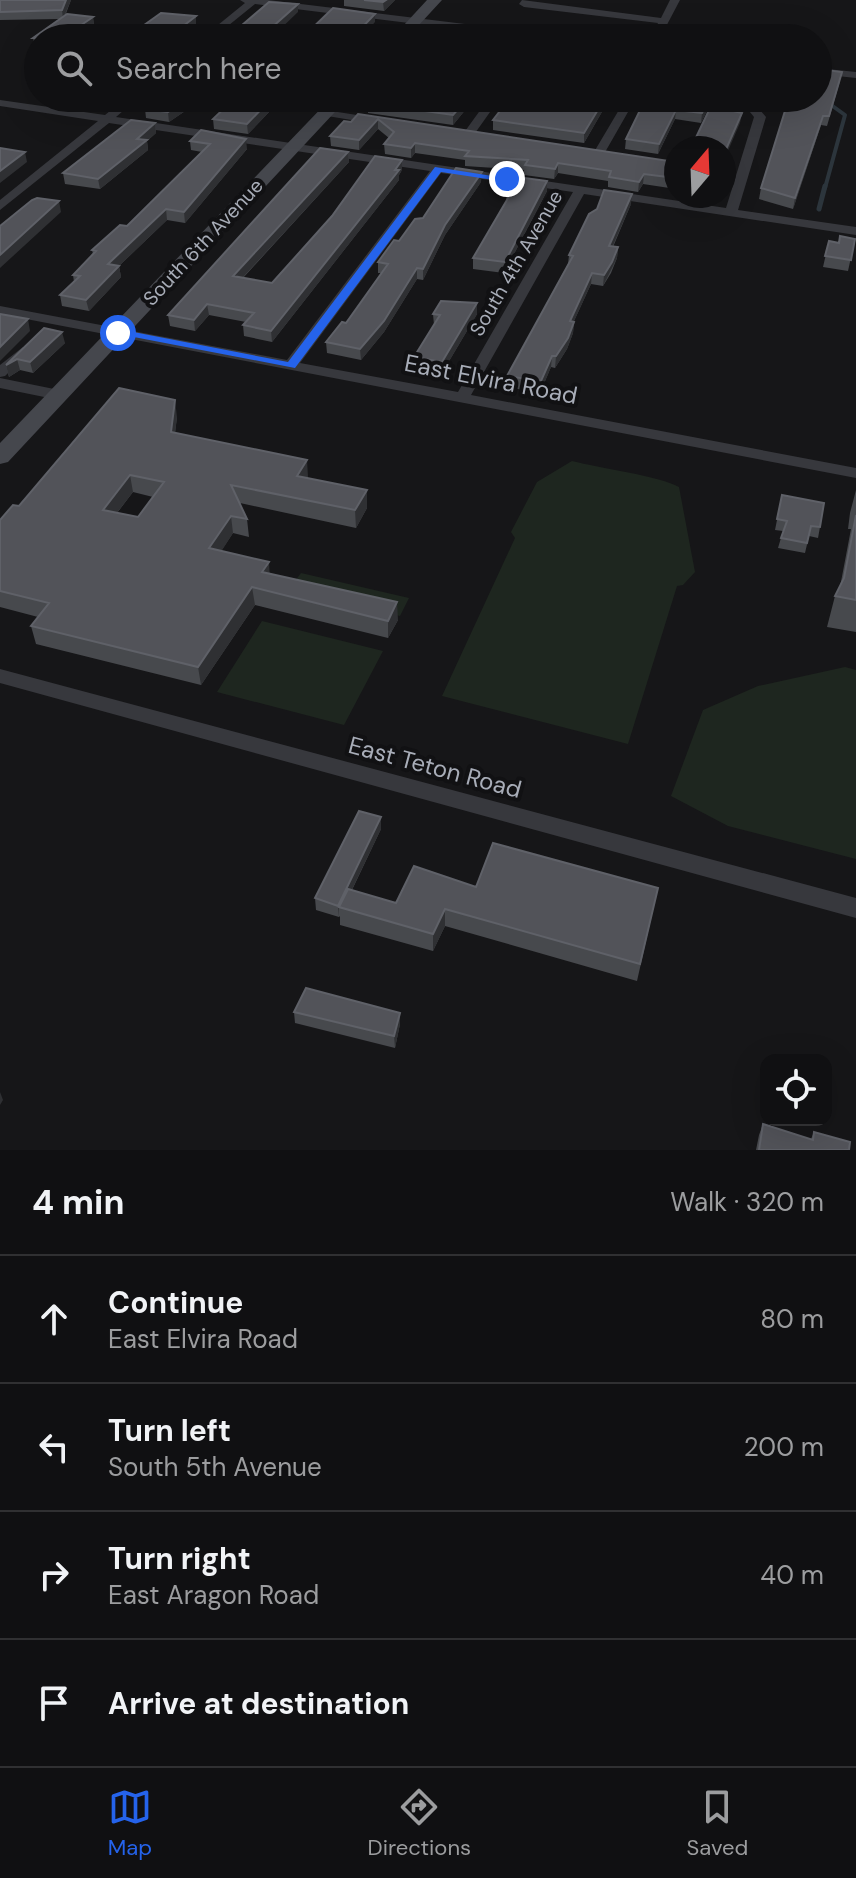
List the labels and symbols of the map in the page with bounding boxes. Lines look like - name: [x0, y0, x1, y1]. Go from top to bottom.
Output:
- north arrow: [664, 136, 736, 208]
- route end: [489, 161, 525, 197]
- street label: South 6th Avenue: [137, 173, 269, 311]
- street label: South 4th Avenue: [464, 185, 568, 341]
- route start: [100, 315, 136, 351]
- street label: East Elvira Road: [402, 347, 580, 411]
- street label: East Teton Road: [345, 729, 525, 805]

